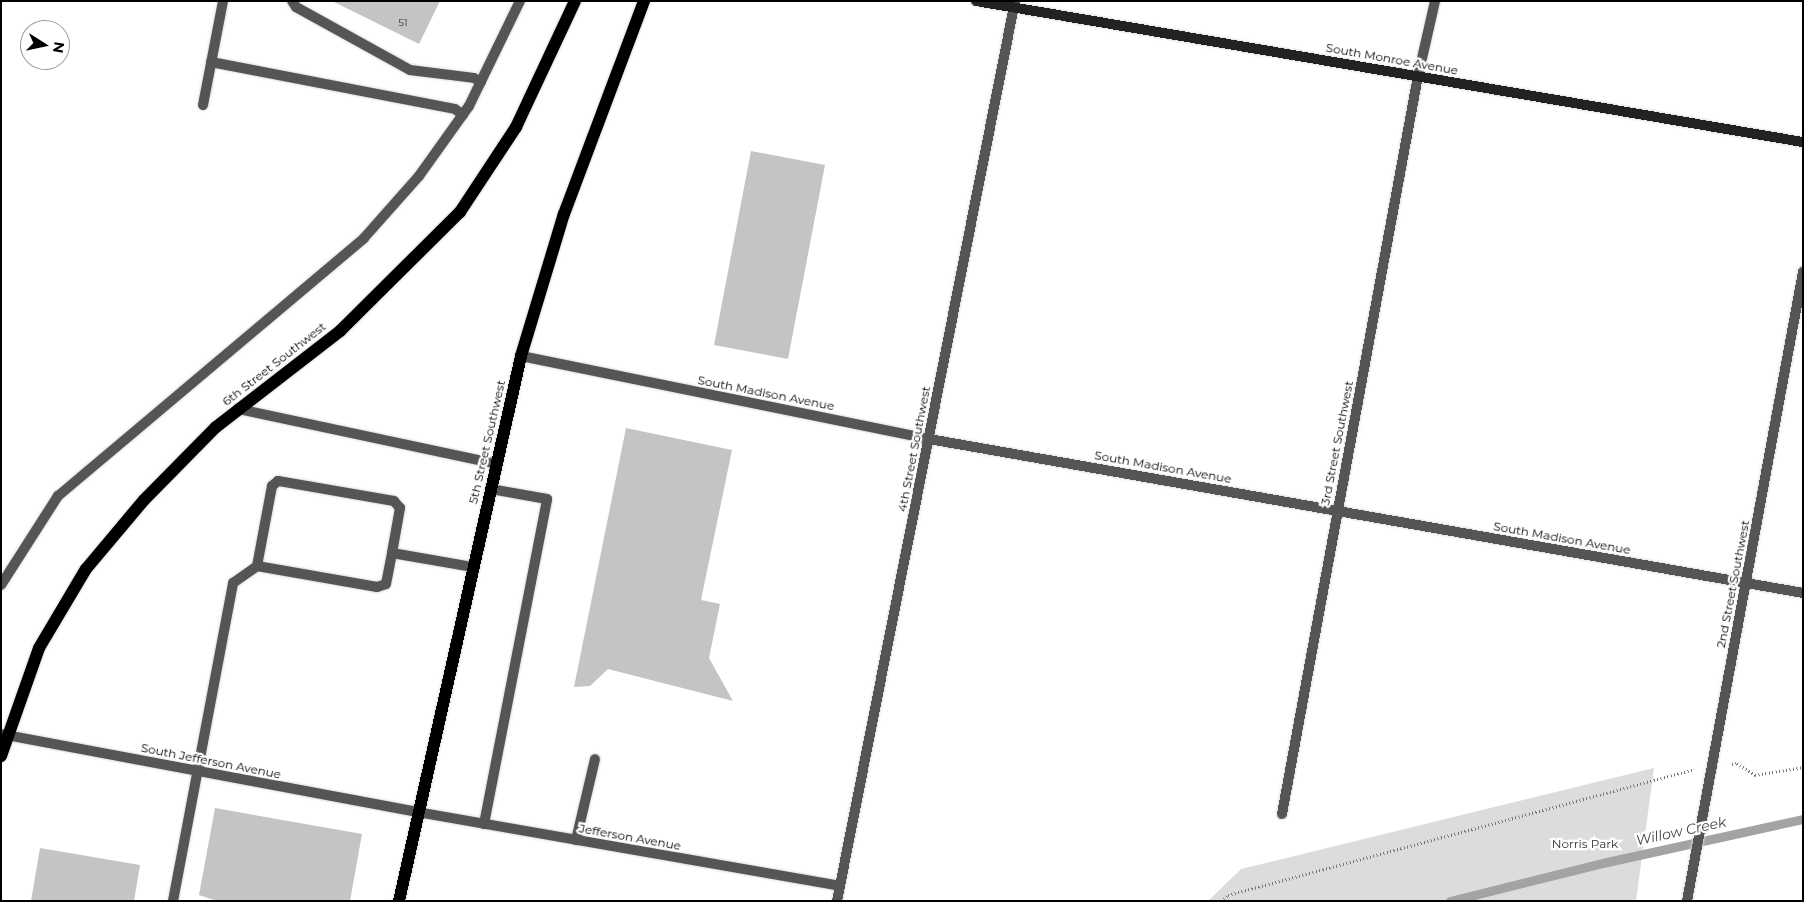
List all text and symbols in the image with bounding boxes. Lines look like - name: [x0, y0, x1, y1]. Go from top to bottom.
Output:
- house number: 51: [398, 17, 408, 29]
- north arrow: [20, 20, 70, 70]
- text: N: [49, 40, 69, 55]
- street label: South Monroe Avenue: [1325, 40, 1459, 78]
- street label: 6th Street Southwest: [220, 319, 328, 409]
- street label: South Madison Avenue: [696, 373, 836, 413]
- street label: 5th Street Southwest: [466, 379, 508, 505]
- street label: 3rd Street Southwest: [1318, 380, 1356, 506]
- street label: 4th Street Southwest: [895, 385, 933, 513]
- street label: South Madison Avenue: [1093, 448, 1233, 486]
- street label: South Madison Avenue: [1492, 519, 1632, 557]
- street label: 2nd Street Southwest: [1714, 519, 1752, 649]
- street label: South Jefferson Avenue: [140, 740, 282, 782]
- water label: Willow Creek: [1634, 813, 1728, 849]
- street label: Jefferson Avenue: [578, 821, 682, 853]
- park label: Norris Park: [1552, 837, 1618, 851]

